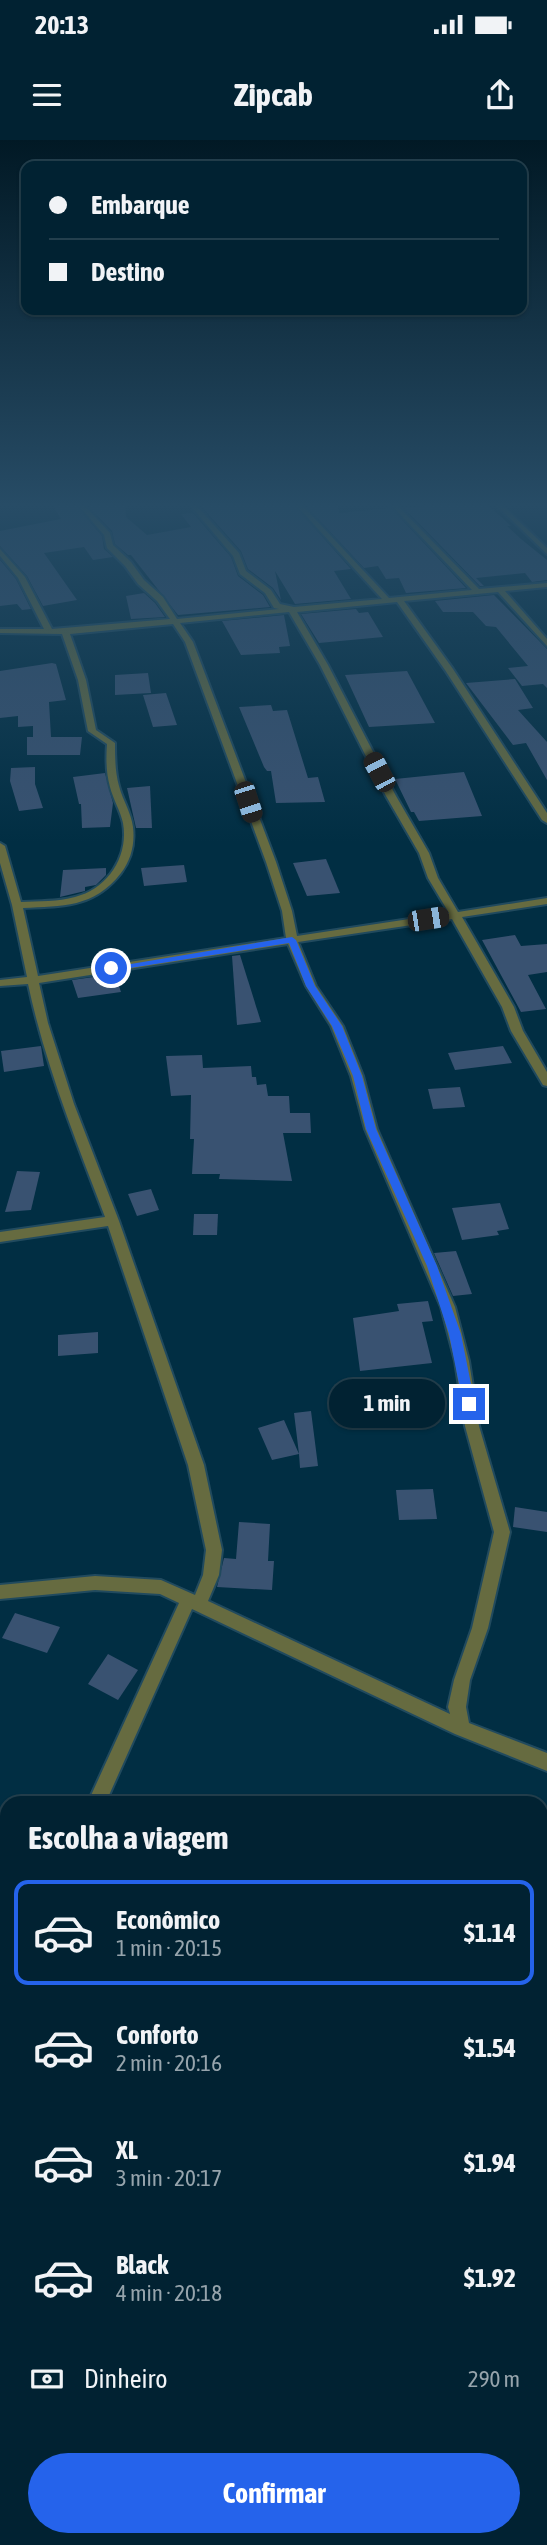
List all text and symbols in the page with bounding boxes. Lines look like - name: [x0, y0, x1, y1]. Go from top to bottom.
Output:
- text: 20:13: [35, 10, 89, 40]
- icon: menu: [28, 76, 66, 114]
- text: Zipcab: [234, 76, 313, 113]
- icon: share: [481, 76, 519, 114]
- text: Embarque: [91, 190, 190, 220]
- text: Destino: [91, 257, 165, 287]
- car: [360, 749, 399, 795]
- car: [232, 779, 265, 825]
- car: [406, 905, 451, 933]
- route start: [95, 952, 127, 984]
- callout: 1 min: [329, 1380, 444, 1428]
- route end: [453, 1388, 485, 1420]
- text: 1 min: [364, 1390, 410, 1416]
- text: Escolha a viagem: [28, 1819, 228, 1856]
- icon: car: [32, 1901, 95, 1964]
- text: Econômico: [116, 1905, 220, 1935]
- text: $1.14: [464, 1918, 516, 1948]
- text: 1 min · 20:15: [116, 1935, 222, 1961]
- icon: car: [32, 2016, 95, 2079]
- text: Conforto: [116, 2020, 199, 2050]
- text: $1.54: [464, 2033, 516, 2063]
- text: 2 min · 20:16: [116, 2050, 222, 2076]
- icon: car: [32, 2131, 95, 2194]
- text: XL: [116, 2135, 138, 2165]
- text: $1.94: [464, 2148, 516, 2178]
- text: 3 min · 20:17: [116, 2165, 222, 2191]
- icon: car: [32, 2246, 95, 2309]
- text: Black: [116, 2250, 168, 2280]
- text: $1.92: [464, 2263, 516, 2293]
- text: 4 min · 20:18: [116, 2280, 222, 2306]
- icon: cash: [28, 2360, 66, 2398]
- text: Dinheiro: [84, 2364, 167, 2394]
- text: 290 m: [468, 2366, 520, 2392]
- button: Confirmar: [28, 2453, 520, 2533]

